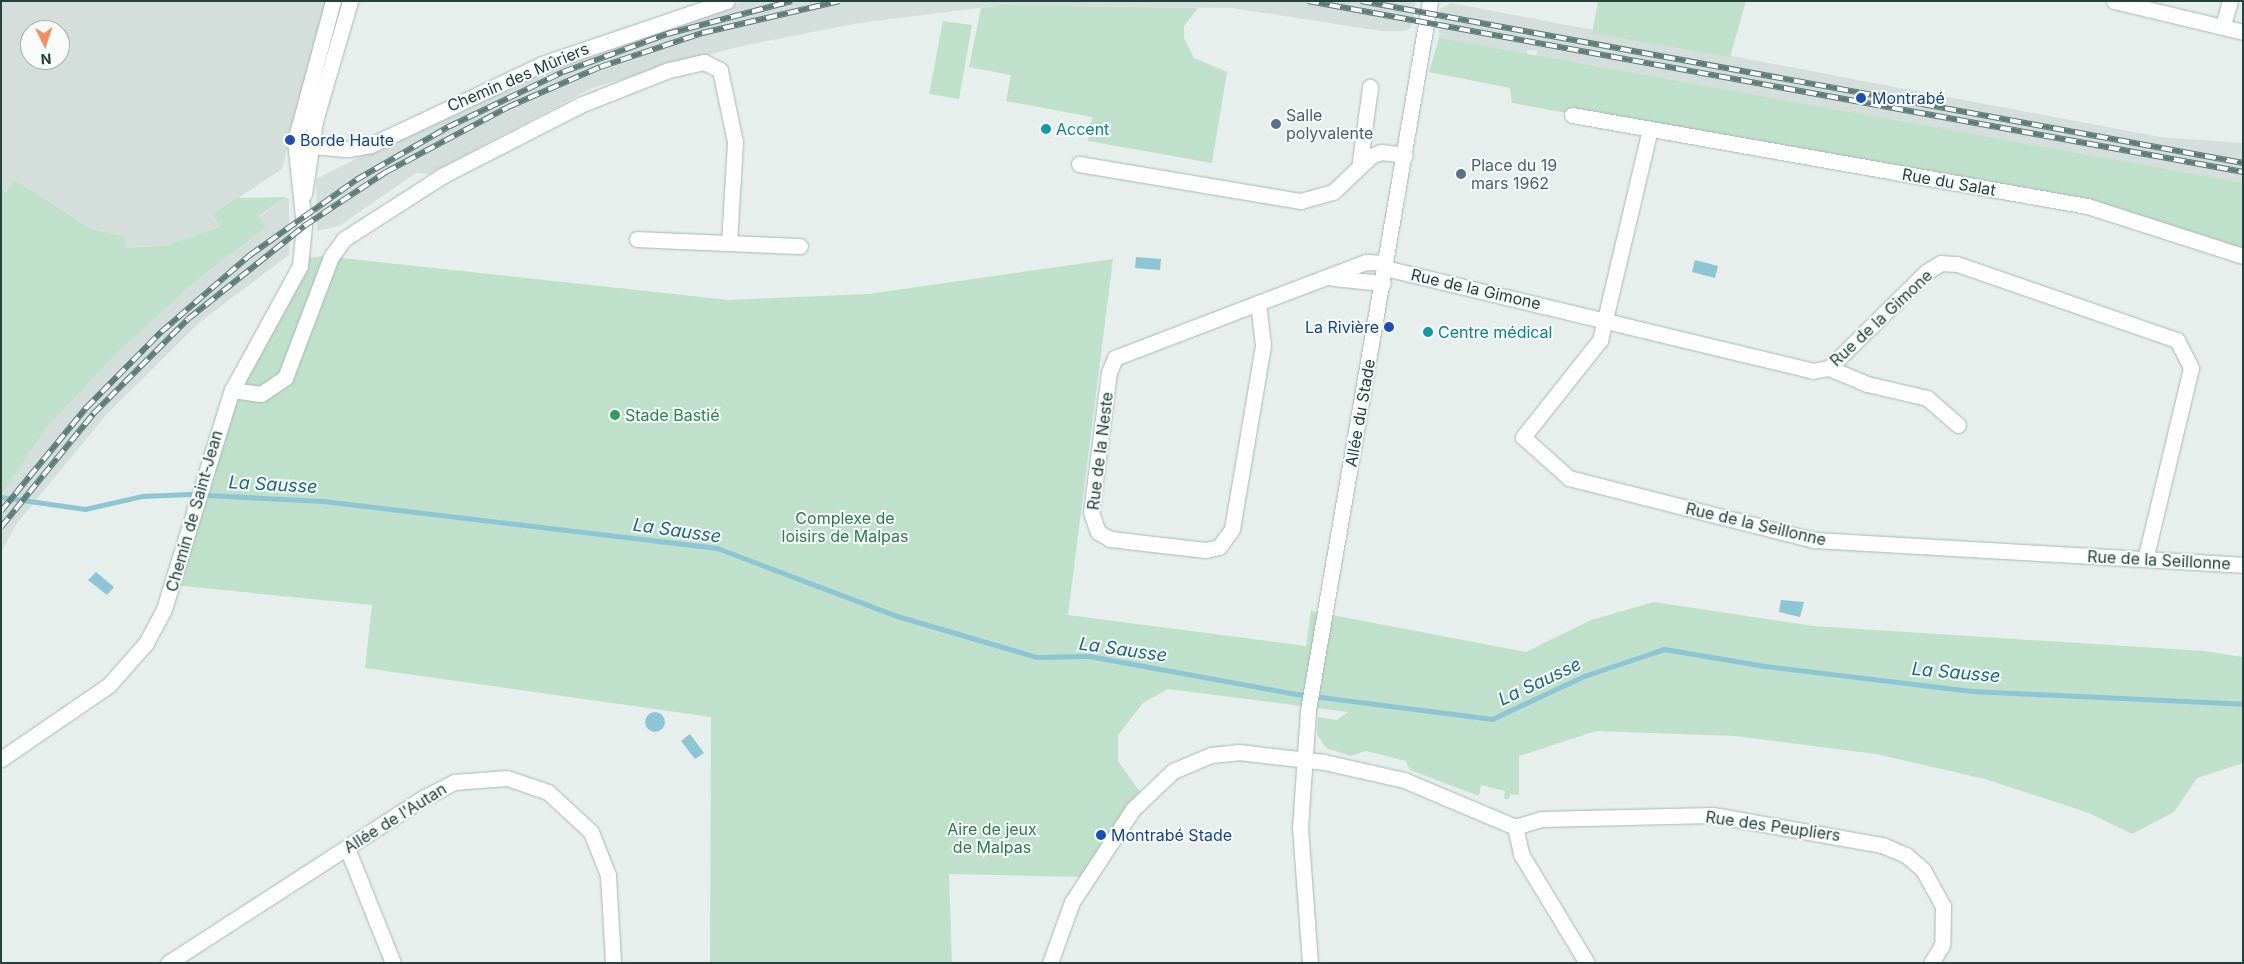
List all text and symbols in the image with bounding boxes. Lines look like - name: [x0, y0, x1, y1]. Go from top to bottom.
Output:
- north arrow: [20, 20, 70, 70]
- street label: Chemin des Mûriers: [444, 38, 592, 116]
- text: N: [40, 51, 52, 68]
- place label: Montrabé: [1872, 88, 1945, 108]
- marker: Montrabé: [1854, 91, 1868, 105]
- place label: Salle polyvalente: [1286, 105, 1373, 143]
- marker: Salle polyvalente: [1270, 118, 1282, 130]
- place label: Accent: [1056, 119, 1109, 139]
- marker: Accent: [1040, 123, 1052, 135]
- place label: Borde Haute: [300, 130, 394, 150]
- marker: Borde Haute: [284, 134, 296, 146]
- place label: Place du 19 mars 1962: [1471, 155, 1557, 193]
- street label: Rue du Salat: [1901, 164, 1997, 200]
- marker: Place du 19 mars 1962: [1455, 168, 1467, 180]
- street label: Rue de la Gimone: [1409, 265, 1543, 313]
- street label: Rue de la Gimone: [1826, 266, 1936, 370]
- place label: La Rivière: [1305, 317, 1379, 337]
- marker: La Rivière: [1383, 321, 1395, 333]
- place label: Centre médical: [1438, 322, 1552, 342]
- marker: Centre médical: [1422, 326, 1434, 338]
- street label: Allée du Stade: [1341, 357, 1379, 469]
- street label: Rue de la Neste: [1083, 391, 1117, 511]
- place label: Stade Bastié: [625, 405, 720, 425]
- marker: Stade Bastié: [609, 409, 621, 421]
- street label: Chemin de Saint-Jean: [162, 428, 226, 594]
- water label: La Sausse: [228, 472, 318, 498]
- street label: Rue de la Seillonne: [1684, 498, 1828, 550]
- park label: Complexe de loisirs de Malpas: [782, 508, 908, 546]
- water label: La Sausse: [631, 514, 723, 548]
- street label: Rue de la Seillonne: [2087, 547, 2231, 573]
- water label: La Sausse: [1077, 633, 1169, 667]
- water label: La Sausse: [1495, 653, 1585, 711]
- water label: La Sausse: [1911, 658, 2001, 688]
- street label: Allée de l'Autan: [340, 779, 450, 857]
- street label: Rue des Peupliers: [1704, 807, 1842, 845]
- park label: Aire de jeux de Malpas: [947, 819, 1037, 857]
- place label: Montrabé Stade: [1111, 825, 1232, 845]
- marker: Montrabé Stade: [1095, 829, 1107, 841]

